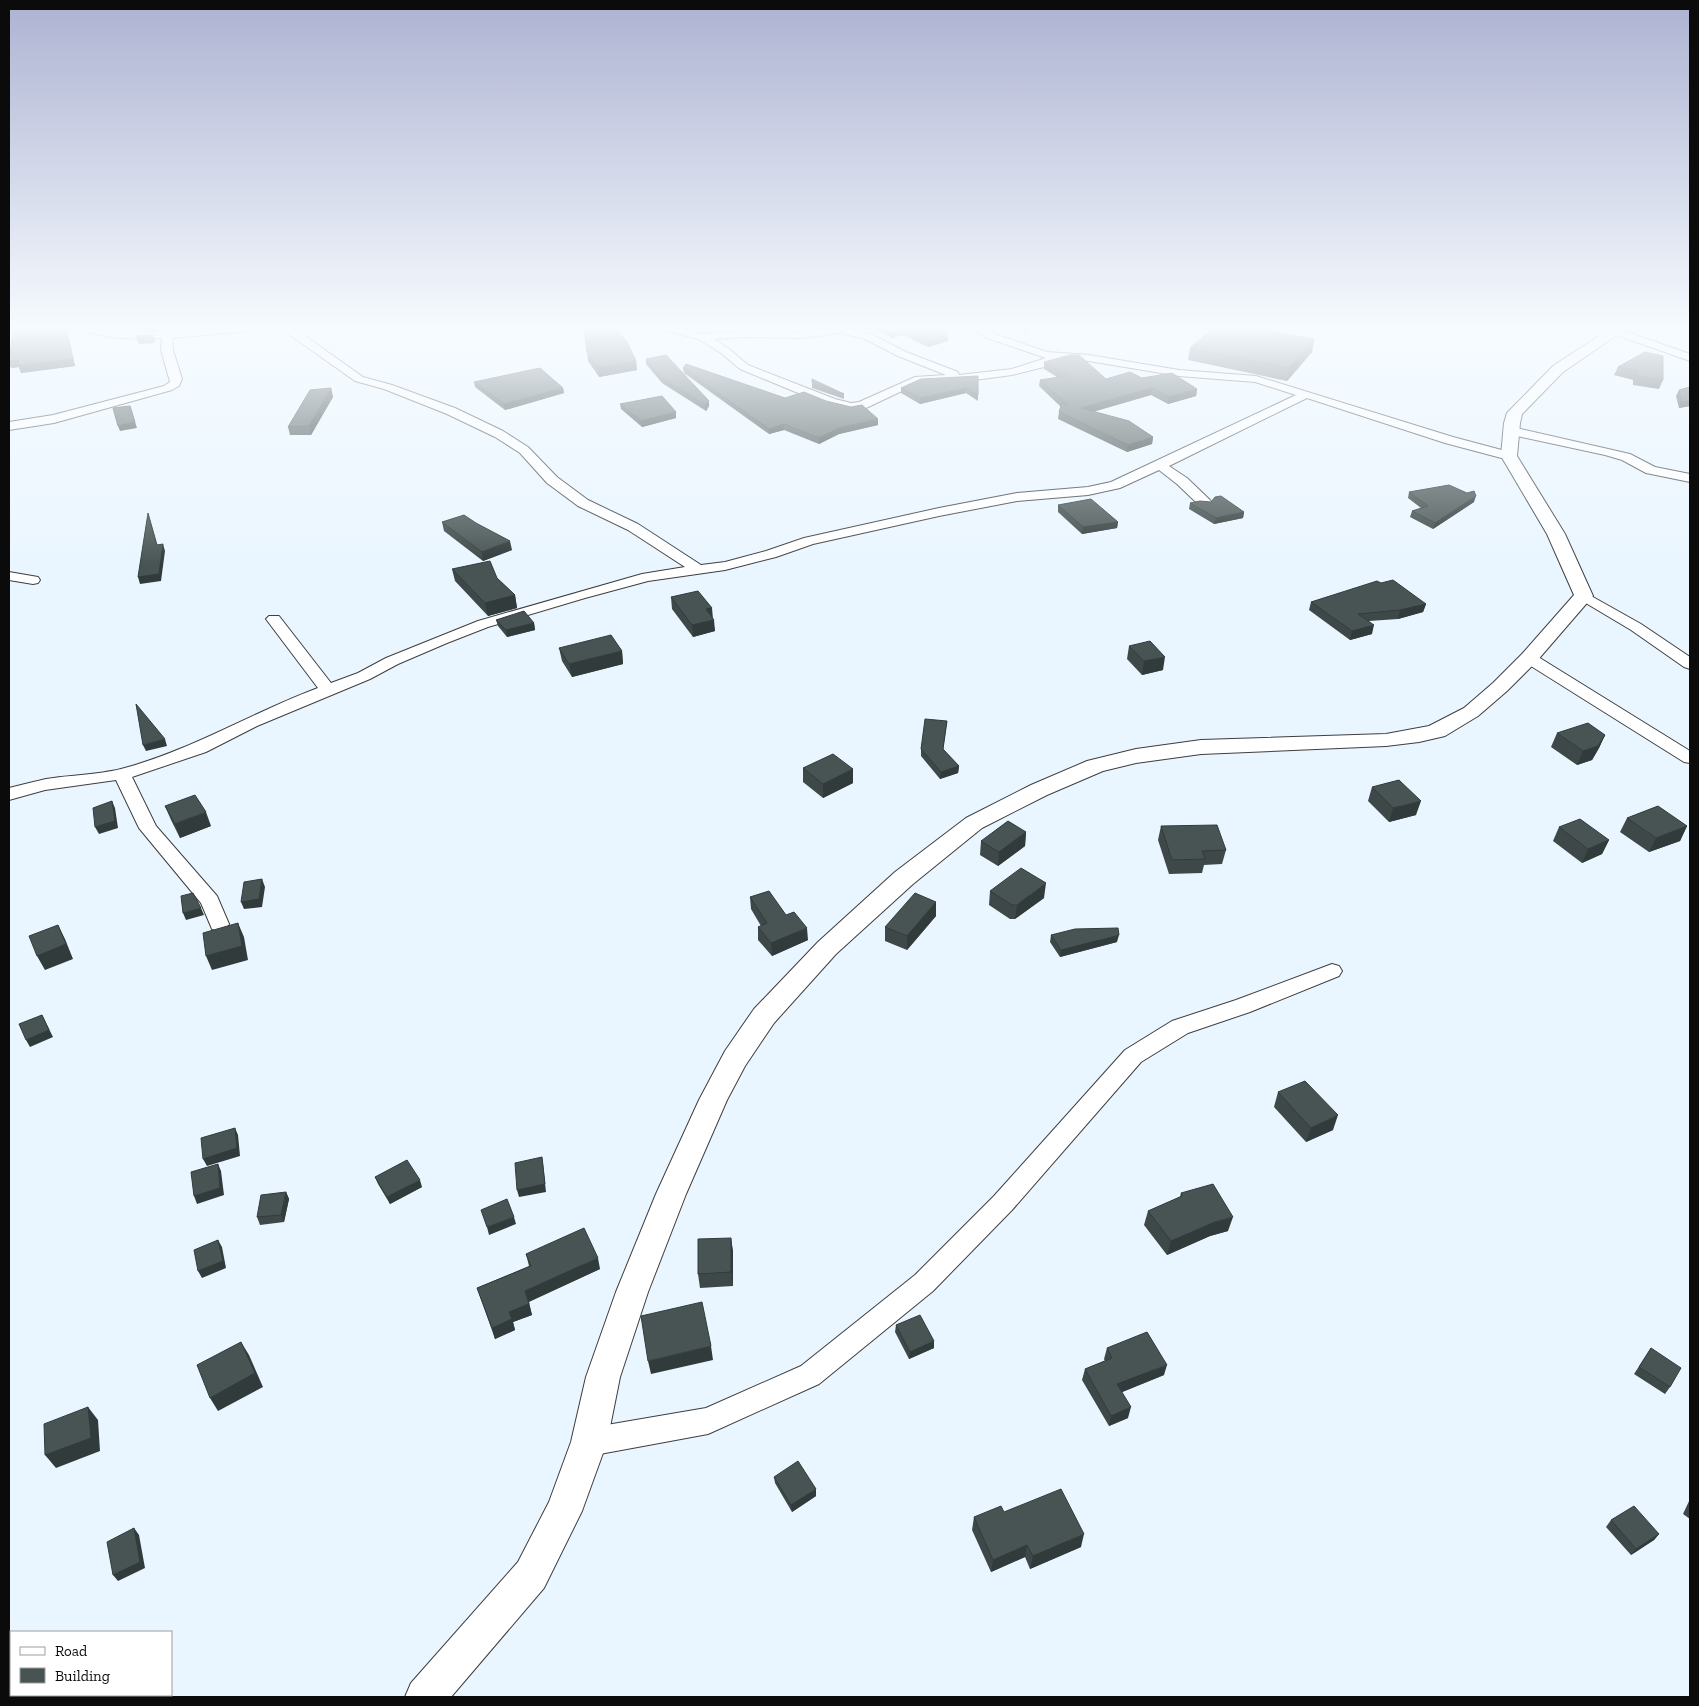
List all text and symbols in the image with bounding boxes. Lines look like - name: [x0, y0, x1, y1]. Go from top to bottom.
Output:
- legend: [10, 1631, 172, 1696]
- text: Road: [55, 1642, 88, 1660]
- text: Building: [55, 1667, 110, 1685]

